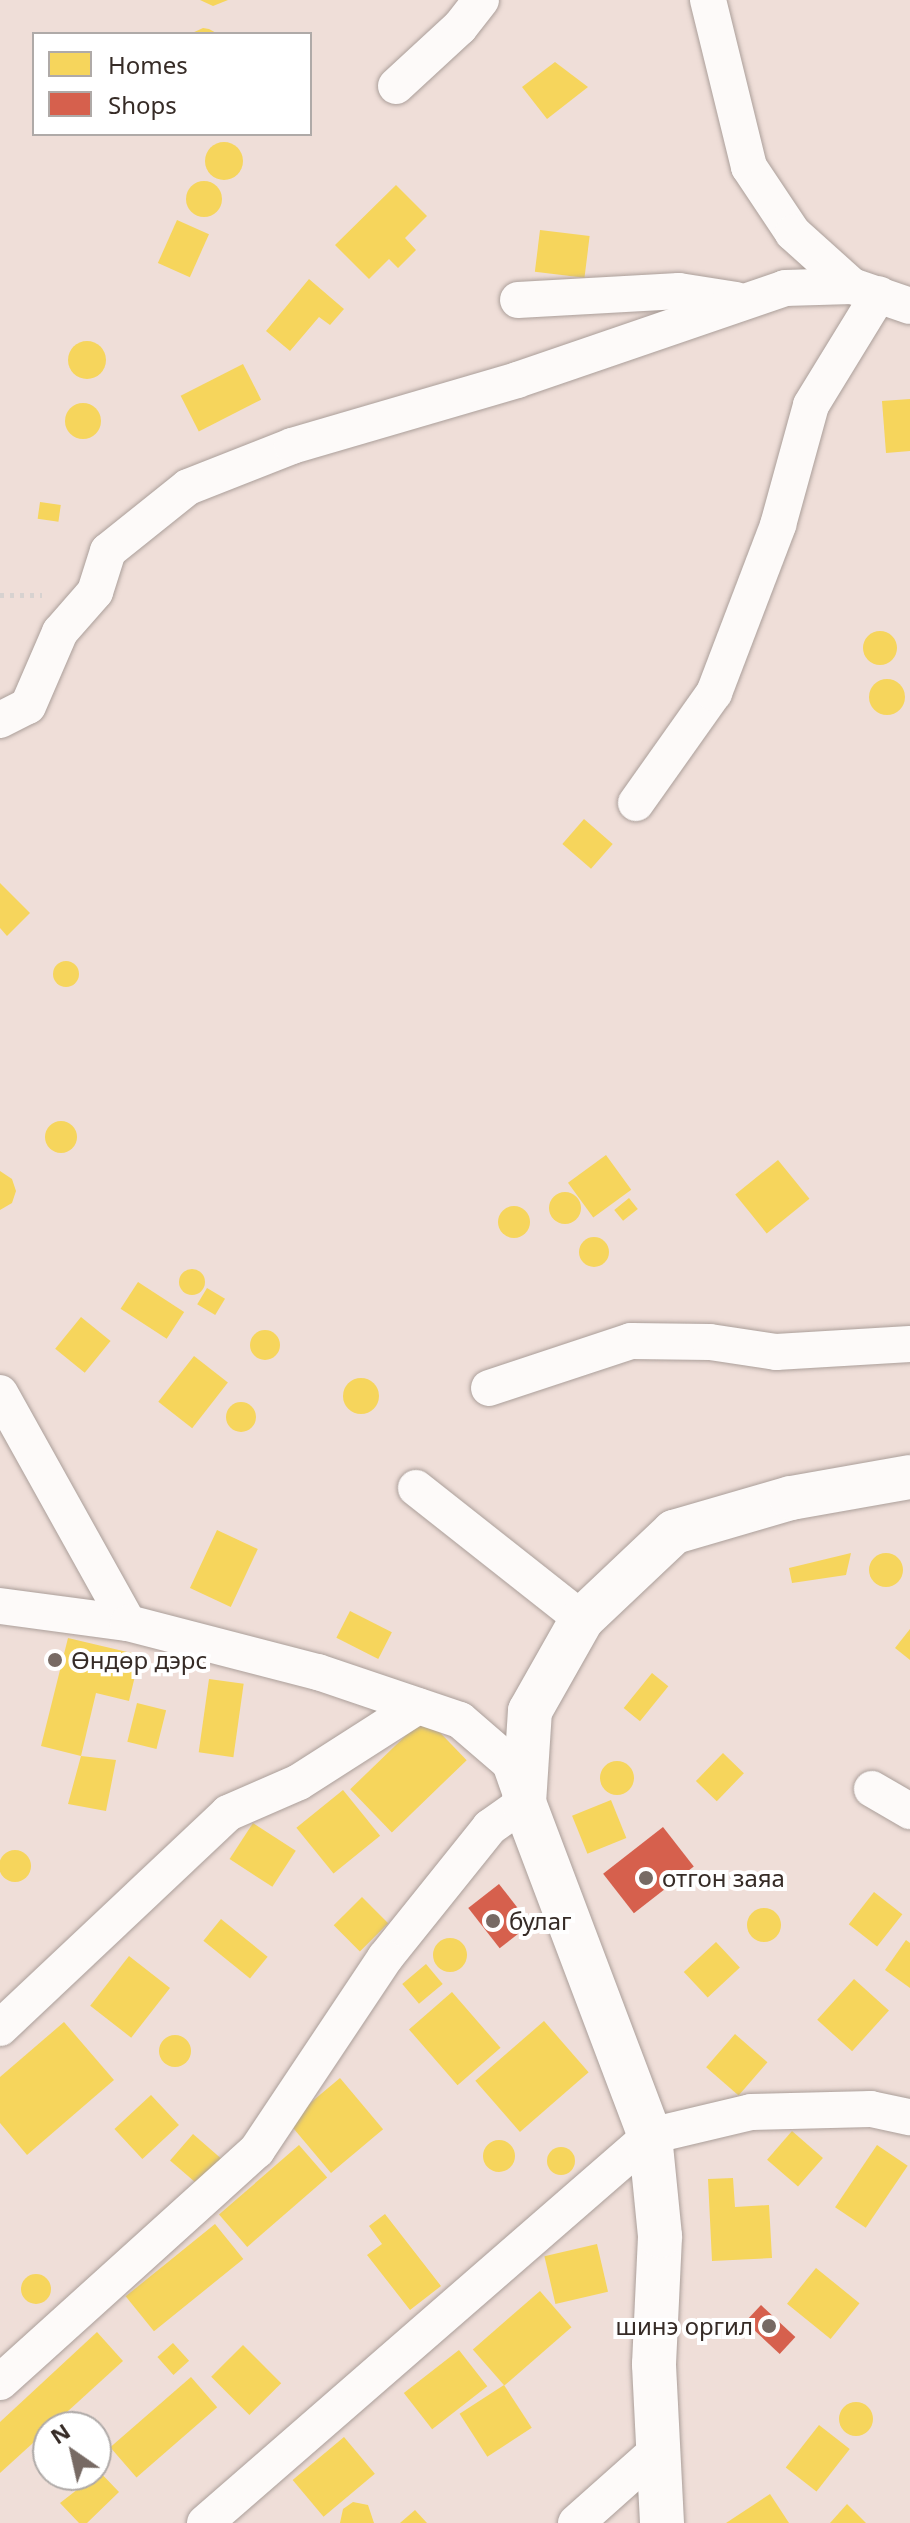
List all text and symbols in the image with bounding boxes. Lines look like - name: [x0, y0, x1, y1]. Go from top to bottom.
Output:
- legend: [32, 32, 312, 136]
- text: Homes: [108, 48, 188, 81]
- text: Shops: [108, 88, 177, 121]
- place label: Өндөр дэрс: [71, 1646, 207, 1674]
- marker: Өндөр дэрс: [46, 1651, 64, 1669]
- place label: отгон заяа: [662, 1864, 785, 1892]
- marker: отгон заяа: [637, 1869, 655, 1887]
- place label: булаг: [509, 1907, 572, 1935]
- marker: булаг: [484, 1912, 502, 1930]
- place label: шинэ оргил: [615, 2312, 753, 2340]
- marker: шинэ оргил: [760, 2317, 778, 2335]
- north arrow: [32, 2411, 112, 2491]
- text: N: [44, 2415, 75, 2450]

